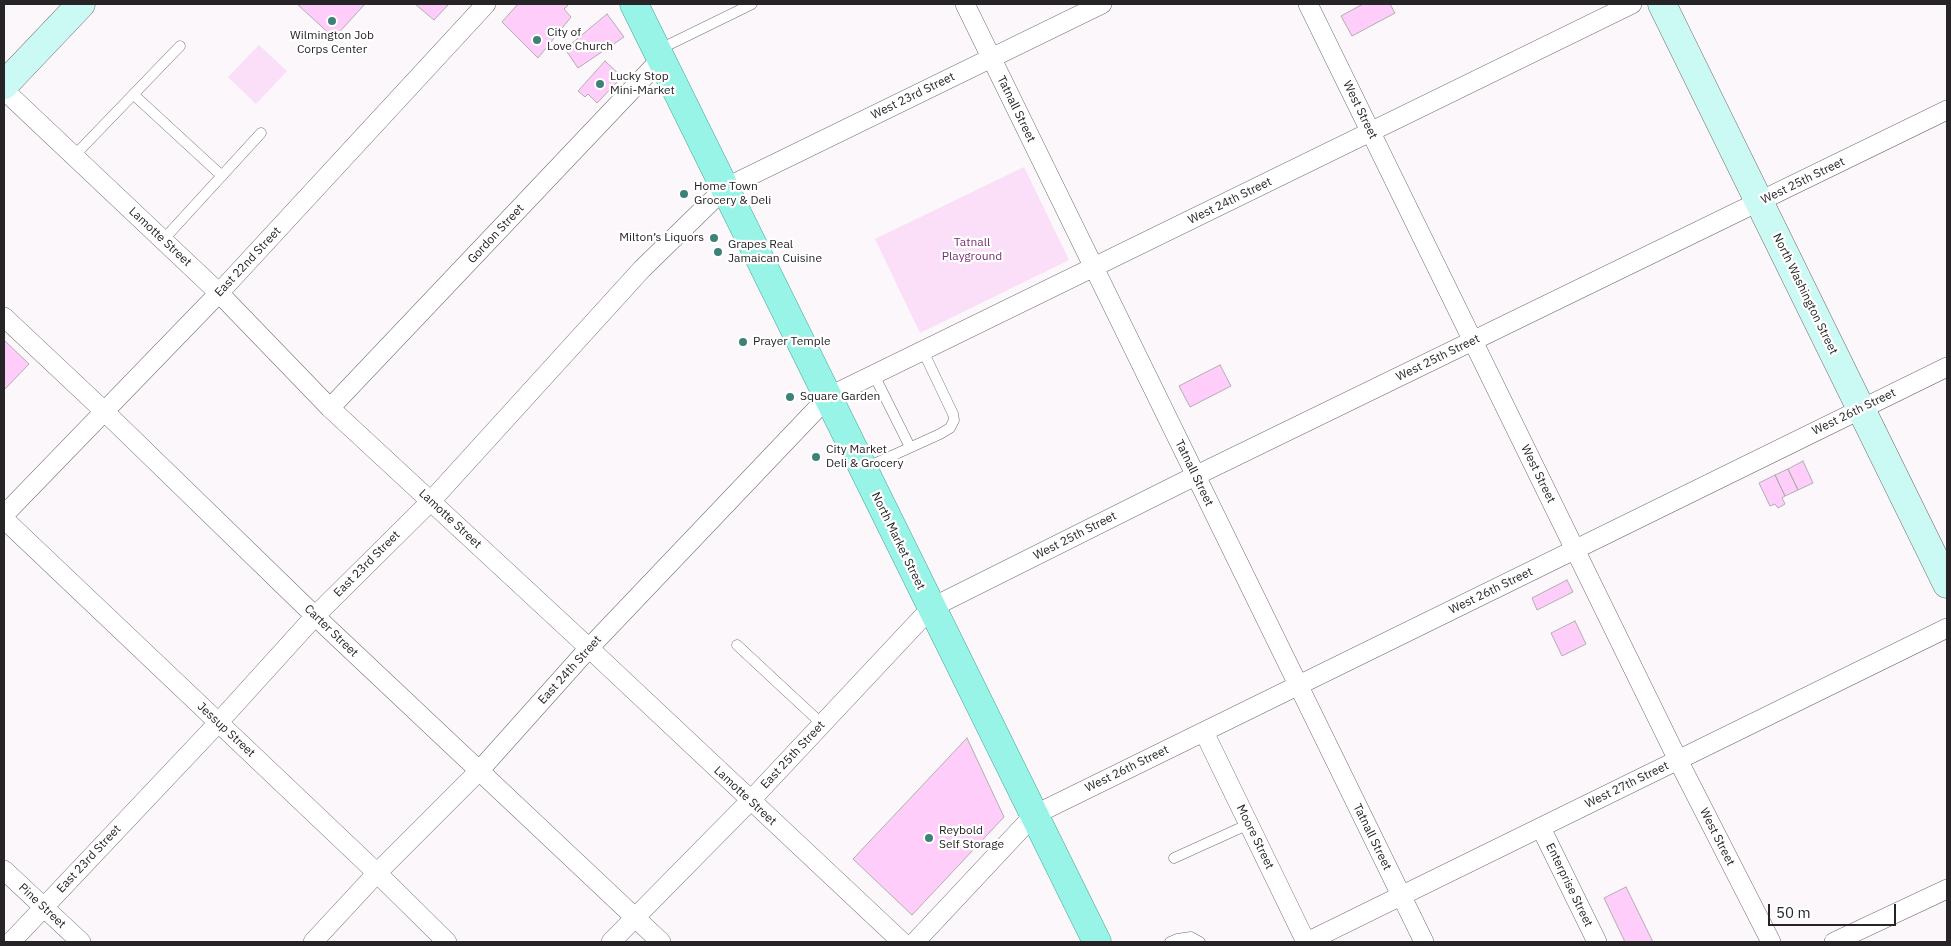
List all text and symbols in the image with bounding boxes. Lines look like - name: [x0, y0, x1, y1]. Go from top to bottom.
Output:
- marker: Wilmington Job Corps Center: [326, 15, 338, 27]
- place label: City of Love Church: [547, 26, 613, 54]
- place label: Wilmington Job Corps Center: [290, 29, 374, 57]
- marker: City of Love Church: [531, 34, 543, 46]
- place label: Lucky Stop Mini-Market: [610, 70, 675, 98]
- street label: West 23rd Street: [869, 70, 957, 122]
- street label: Tatnall Street: [994, 73, 1038, 145]
- marker: Lucky Stop Mini-Market: [594, 78, 606, 90]
- street label: West Street: [1340, 79, 1380, 141]
- street label: West 25th Street: [1759, 155, 1847, 207]
- street label: West 24th Street: [1186, 175, 1274, 227]
- place label: Home Town Grocery & Deli: [694, 180, 771, 208]
- marker: Home Town Grocery & Deli: [678, 188, 690, 200]
- street label: Gordon Street: [465, 201, 527, 267]
- street label: Lamotte Street: [126, 204, 194, 270]
- street label: East 22nd Street: [212, 224, 284, 300]
- place label: Milton’s Liquors: [619, 231, 704, 245]
- street label: North Washington Street: [1769, 231, 1841, 357]
- marker: Milton’s Liquors: [708, 232, 720, 244]
- park label: Tatnall Playground: [942, 236, 1002, 264]
- place label: Grapes Real Jamaican Cuisine: [728, 238, 822, 266]
- marker: Grapes Real Jamaican Cuisine: [712, 246, 724, 258]
- street label: West 25th Street: [1394, 332, 1482, 384]
- place label: Prayer Temple: [753, 335, 831, 349]
- marker: Prayer Temple: [737, 336, 749, 348]
- street label: West 26th Street: [1810, 386, 1898, 438]
- place label: Square Garden: [800, 390, 880, 404]
- marker: Square Garden: [784, 391, 796, 403]
- street label: Tatnall Street: [1172, 437, 1216, 509]
- place label: City Market Deli & Grocery: [826, 443, 903, 471]
- street label: West Street: [1518, 443, 1558, 505]
- marker: City Market Deli & Grocery: [810, 451, 822, 463]
- street label: Lamotte Street: [416, 486, 484, 552]
- street label: North Market Street: [868, 490, 928, 592]
- street label: West 25th Street: [1031, 509, 1119, 563]
- street label: East 23rd Street: [331, 528, 403, 600]
- street label: West 26th Street: [1447, 565, 1535, 617]
- street label: Carter Street: [301, 602, 361, 660]
- street label: East 24th Street: [535, 633, 605, 707]
- street label: Jessup Street: [194, 700, 258, 760]
- street label: East 25th Street: [758, 718, 828, 792]
- street label: West 26th Street: [1083, 743, 1171, 795]
- street label: West 27th Street: [1583, 759, 1671, 811]
- street label: Lamotte Street: [711, 763, 779, 829]
- street label: Tatnall Street: [1350, 801, 1394, 873]
- street label: Moore Street: [1233, 802, 1277, 872]
- street label: West Street: [1696, 806, 1738, 868]
- street label: East 23rd Street: [54, 822, 124, 896]
- place label: Reybold Self Storage: [939, 824, 1004, 852]
- marker: Reybold Self Storage: [923, 832, 935, 844]
- street label: Enterprise Street: [1542, 841, 1596, 929]
- street label: Pine Street: [15, 880, 69, 932]
- scale bar: [1771, 894, 1898, 926]
- text: 50 m: [1776, 903, 1811, 922]

